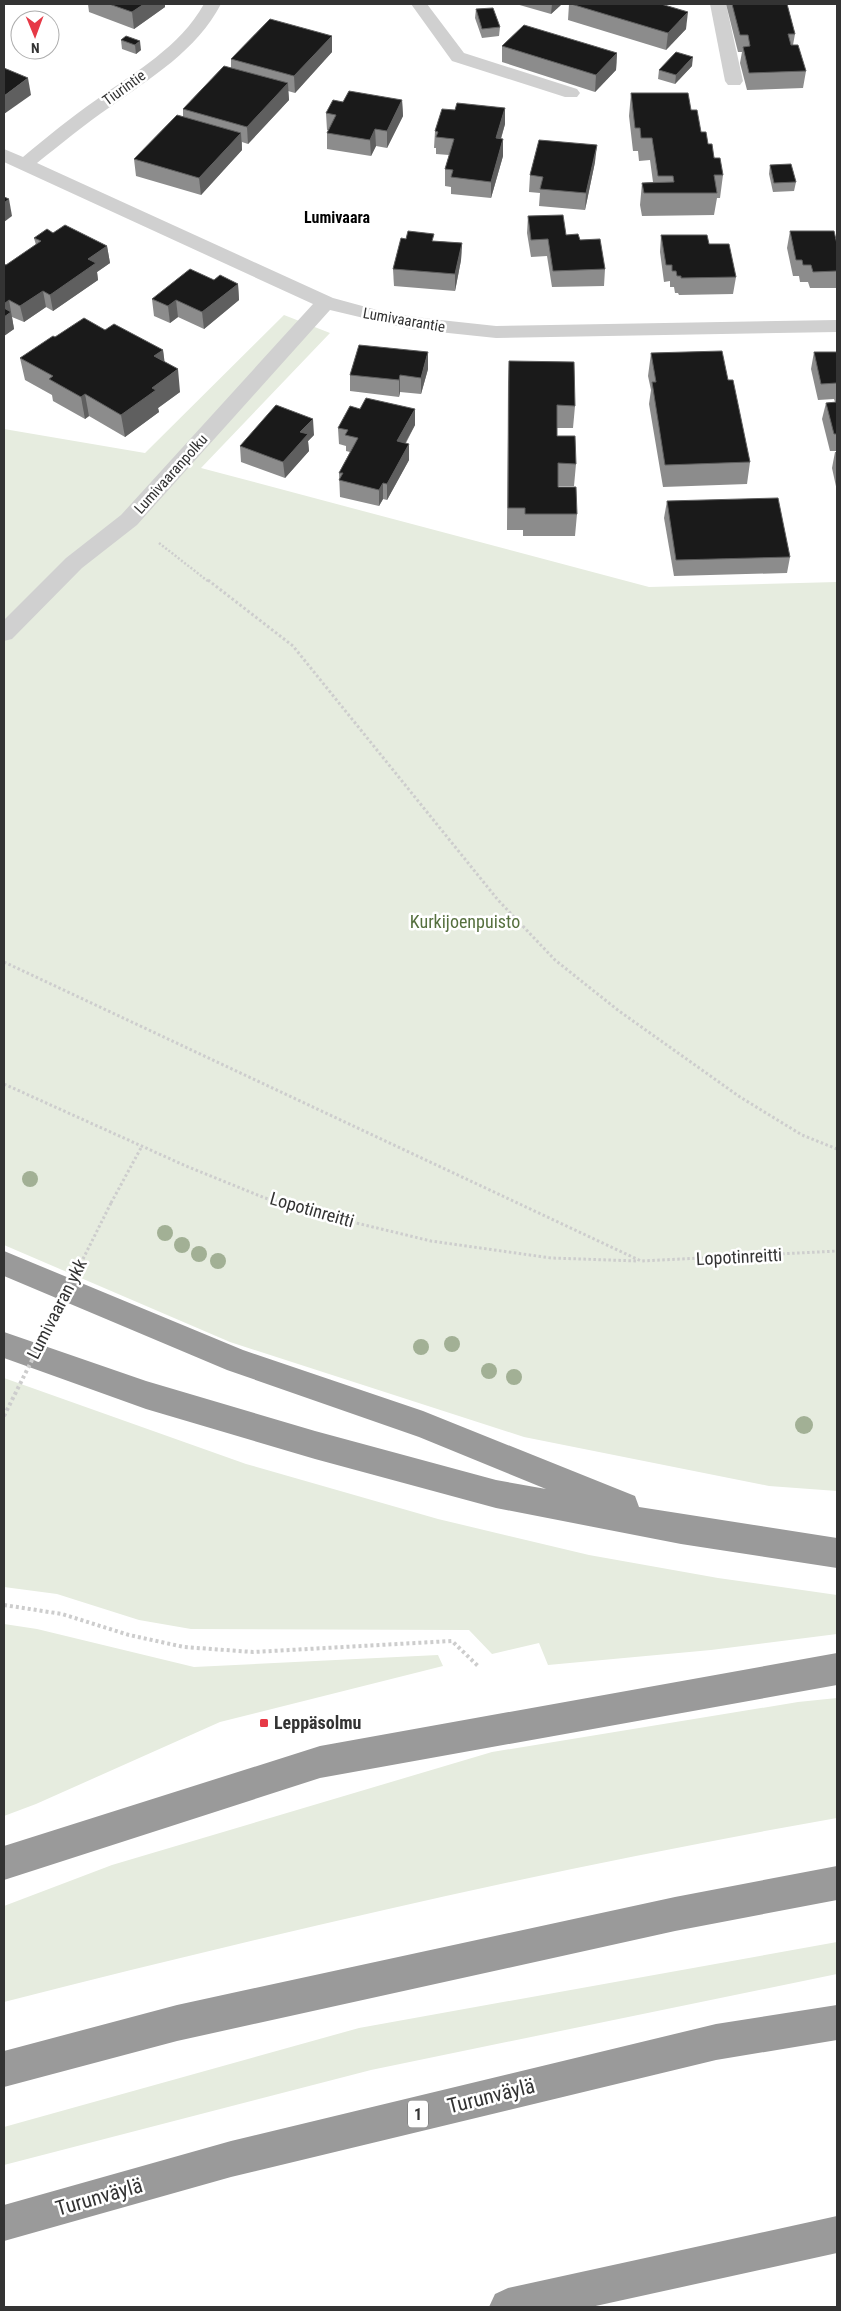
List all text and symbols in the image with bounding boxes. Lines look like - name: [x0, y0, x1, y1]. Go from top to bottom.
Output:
- north arrow: [10, 10, 60, 60]
- text: N: [31, 40, 40, 56]
- street label: Tiurintie: [99, 66, 149, 110]
- district label: Lumivaara: [304, 208, 370, 227]
- street label: Lumivaarantie: [362, 304, 446, 336]
- street label: Lumivaaranpolku: [131, 431, 211, 517]
- park label: Kurkijoenpuisto: [410, 911, 520, 932]
- street label: Lopotinreitti: [268, 1188, 357, 1232]
- street label: Lopotinreitti: [695, 1244, 783, 1269]
- street label: Lumivaaran ykk: [22, 1255, 91, 1362]
- place label: Leppäsolmu: [274, 1712, 361, 1733]
- marker: Leppäsolmu: [258, 1717, 270, 1729]
- street label: Turunväylä: [445, 2074, 537, 2118]
- road number: 1: [408, 2100, 428, 2128]
- street label: Turunväylä: [53, 2173, 145, 2221]

